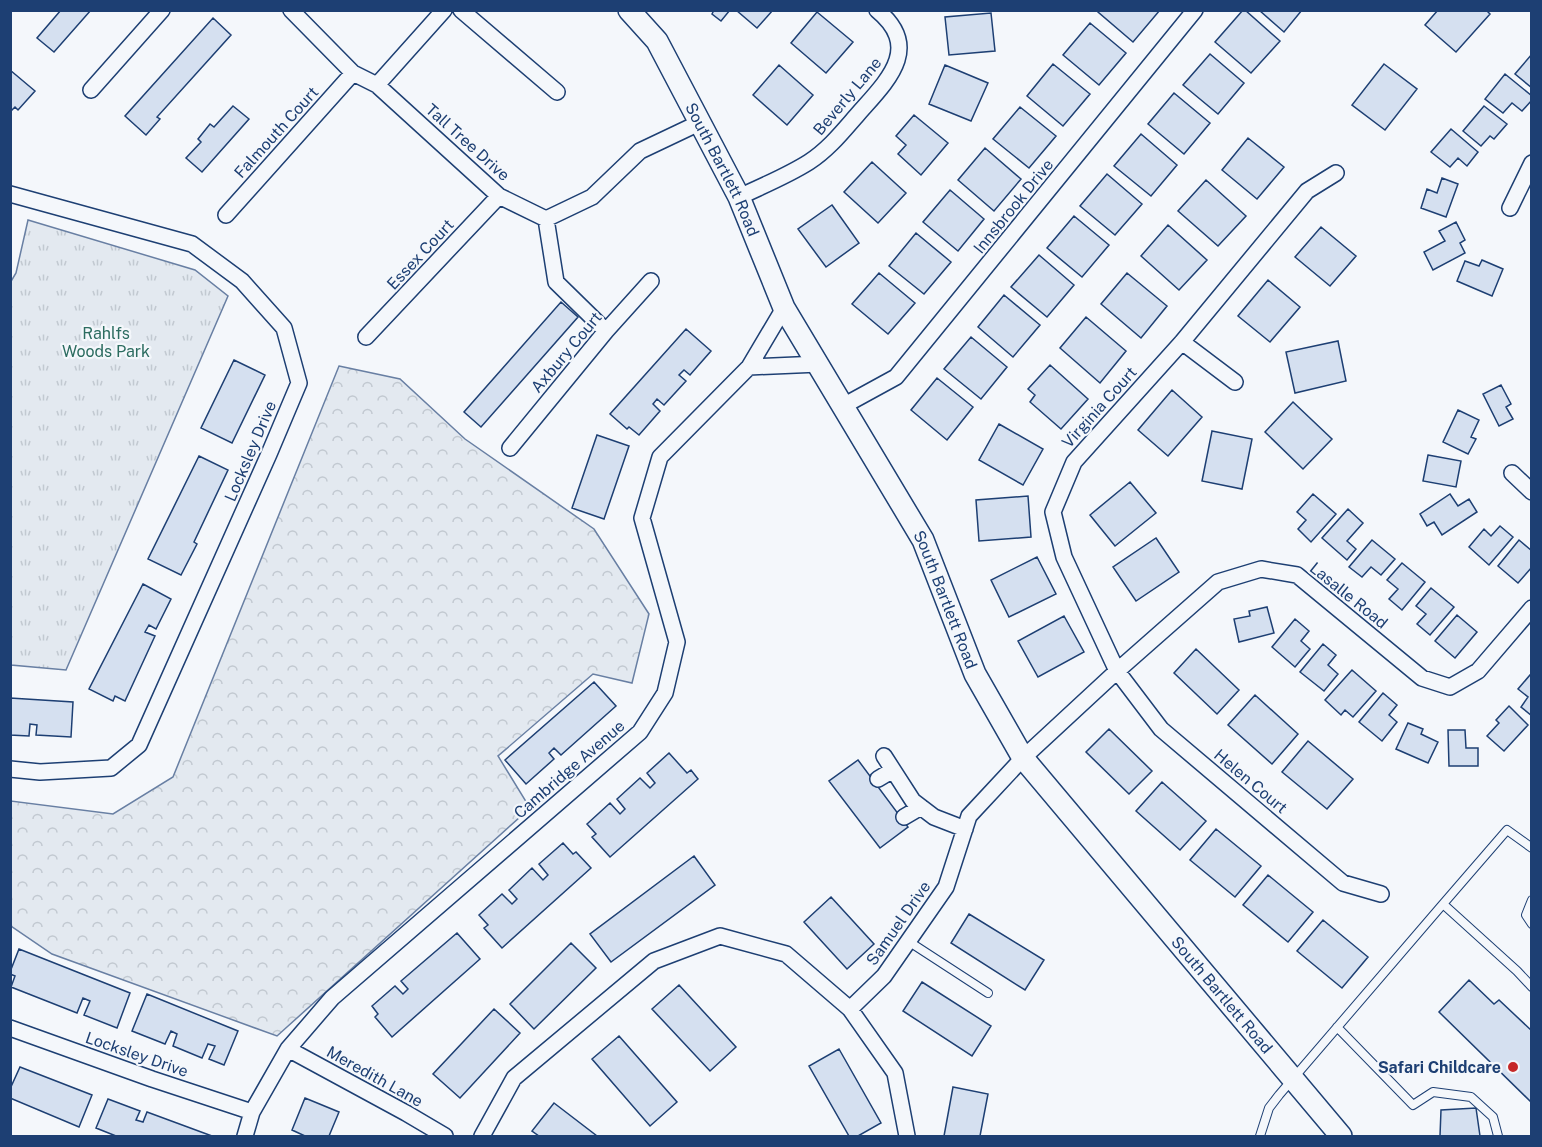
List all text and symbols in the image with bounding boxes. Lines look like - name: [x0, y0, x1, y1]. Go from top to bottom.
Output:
- street label: Beverly Lane: [809, 53, 885, 139]
- street label: Falmouth Court: [230, 83, 322, 182]
- street label: South Bartlett Road: [681, 99, 763, 239]
- street label: Tall Tree Drive: [422, 100, 513, 185]
- street label: Innsbrook Drive: [970, 155, 1057, 257]
- street label: Essex Court: [383, 215, 458, 293]
- street label: Axbury Court: [527, 308, 606, 397]
- park label: Rahlfs Woods Park: [62, 324, 150, 361]
- street label: Virginia Court: [1058, 363, 1141, 452]
- street label: Locksley Drive: [221, 398, 280, 504]
- street label: South Bartlett Road: [909, 527, 981, 672]
- street label: Lasalle Road: [1306, 558, 1391, 633]
- street label: Cambridge Avenue: [510, 716, 629, 823]
- street label: Helen Court: [1210, 745, 1291, 817]
- street label: Samuel Drive: [862, 877, 935, 969]
- street label: South Bartlett Road: [1167, 933, 1276, 1057]
- street label: Locksley Drive: [83, 1028, 191, 1081]
- street label: Meredith Lane: [323, 1042, 426, 1111]
- place label: Safari Childcare: [1378, 1058, 1501, 1077]
- marker: Safari Childcare: [1506, 1060, 1520, 1074]

